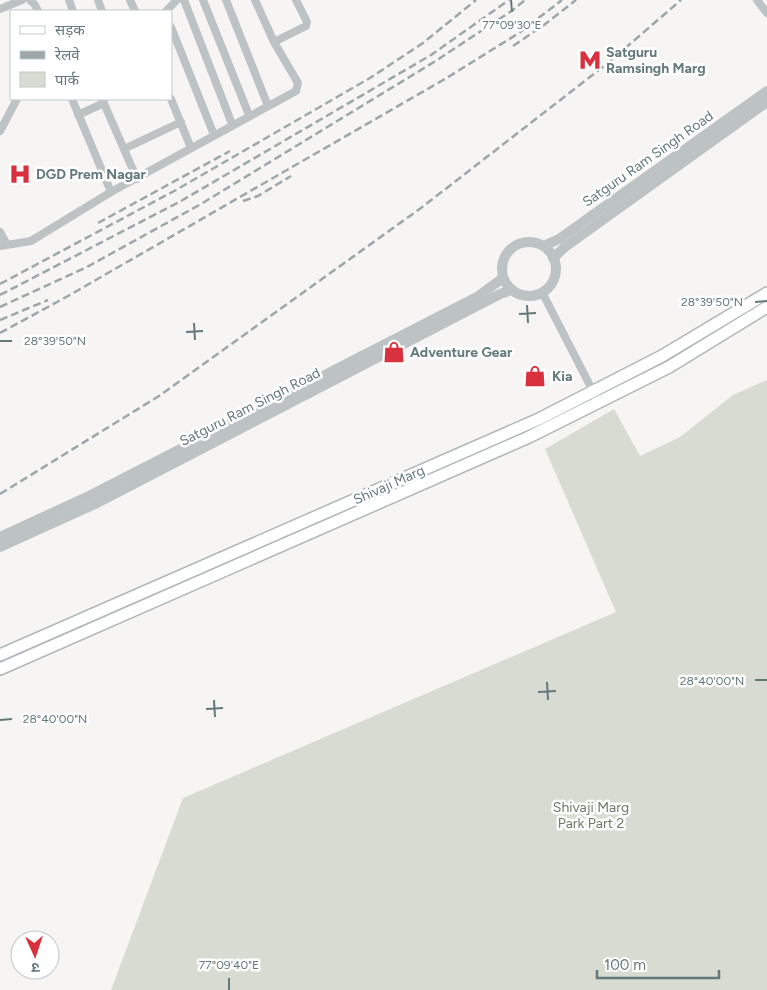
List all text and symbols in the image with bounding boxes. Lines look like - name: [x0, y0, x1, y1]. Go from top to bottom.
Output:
- legend: [10, 10, 172, 100]
- text: 77°09'30"E: [482, 18, 542, 32]
- text: सड़क: [55, 21, 85, 39]
- place label: Satguru Ramsingh Marg: [606, 44, 706, 77]
- text: रेलवे: [54, 46, 80, 64]
- metro station icon: Satguru Ramsingh Marg: [577, 47, 603, 73]
- text: पार्क: [55, 71, 79, 89]
- street label: Satguru Ram Singh Road: [579, 107, 717, 211]
- hospital icon: DGD Prem Nagar: [7, 161, 33, 187]
- place label: DGD Prem Nagar: [36, 166, 147, 183]
- text: 28°39'50"N: [681, 295, 743, 309]
- text: 28°39'50"N: [24, 334, 86, 348]
- shop icon: Adventure Gear: [381, 339, 407, 365]
- place label: Adventure Gear: [410, 344, 513, 361]
- shop icon: Kia: [522, 363, 548, 389]
- street label: Satguru Ram Singh Road: [177, 364, 323, 450]
- place label: Kia: [552, 368, 572, 385]
- street label: Shivaji Marg: [351, 462, 427, 508]
- text: 28°40'00"N: [680, 674, 744, 688]
- text: 28°40'00"N: [23, 712, 87, 726]
- park label: Shivaji Marg Park Part 2: [553, 799, 629, 832]
- north arrow: [10, 930, 60, 980]
- scale bar: [597, 948, 720, 980]
- text: 100 m: [604, 956, 646, 974]
- text: 77°09'40"E: [199, 958, 259, 972]
- text: उ: [30, 959, 40, 976]

